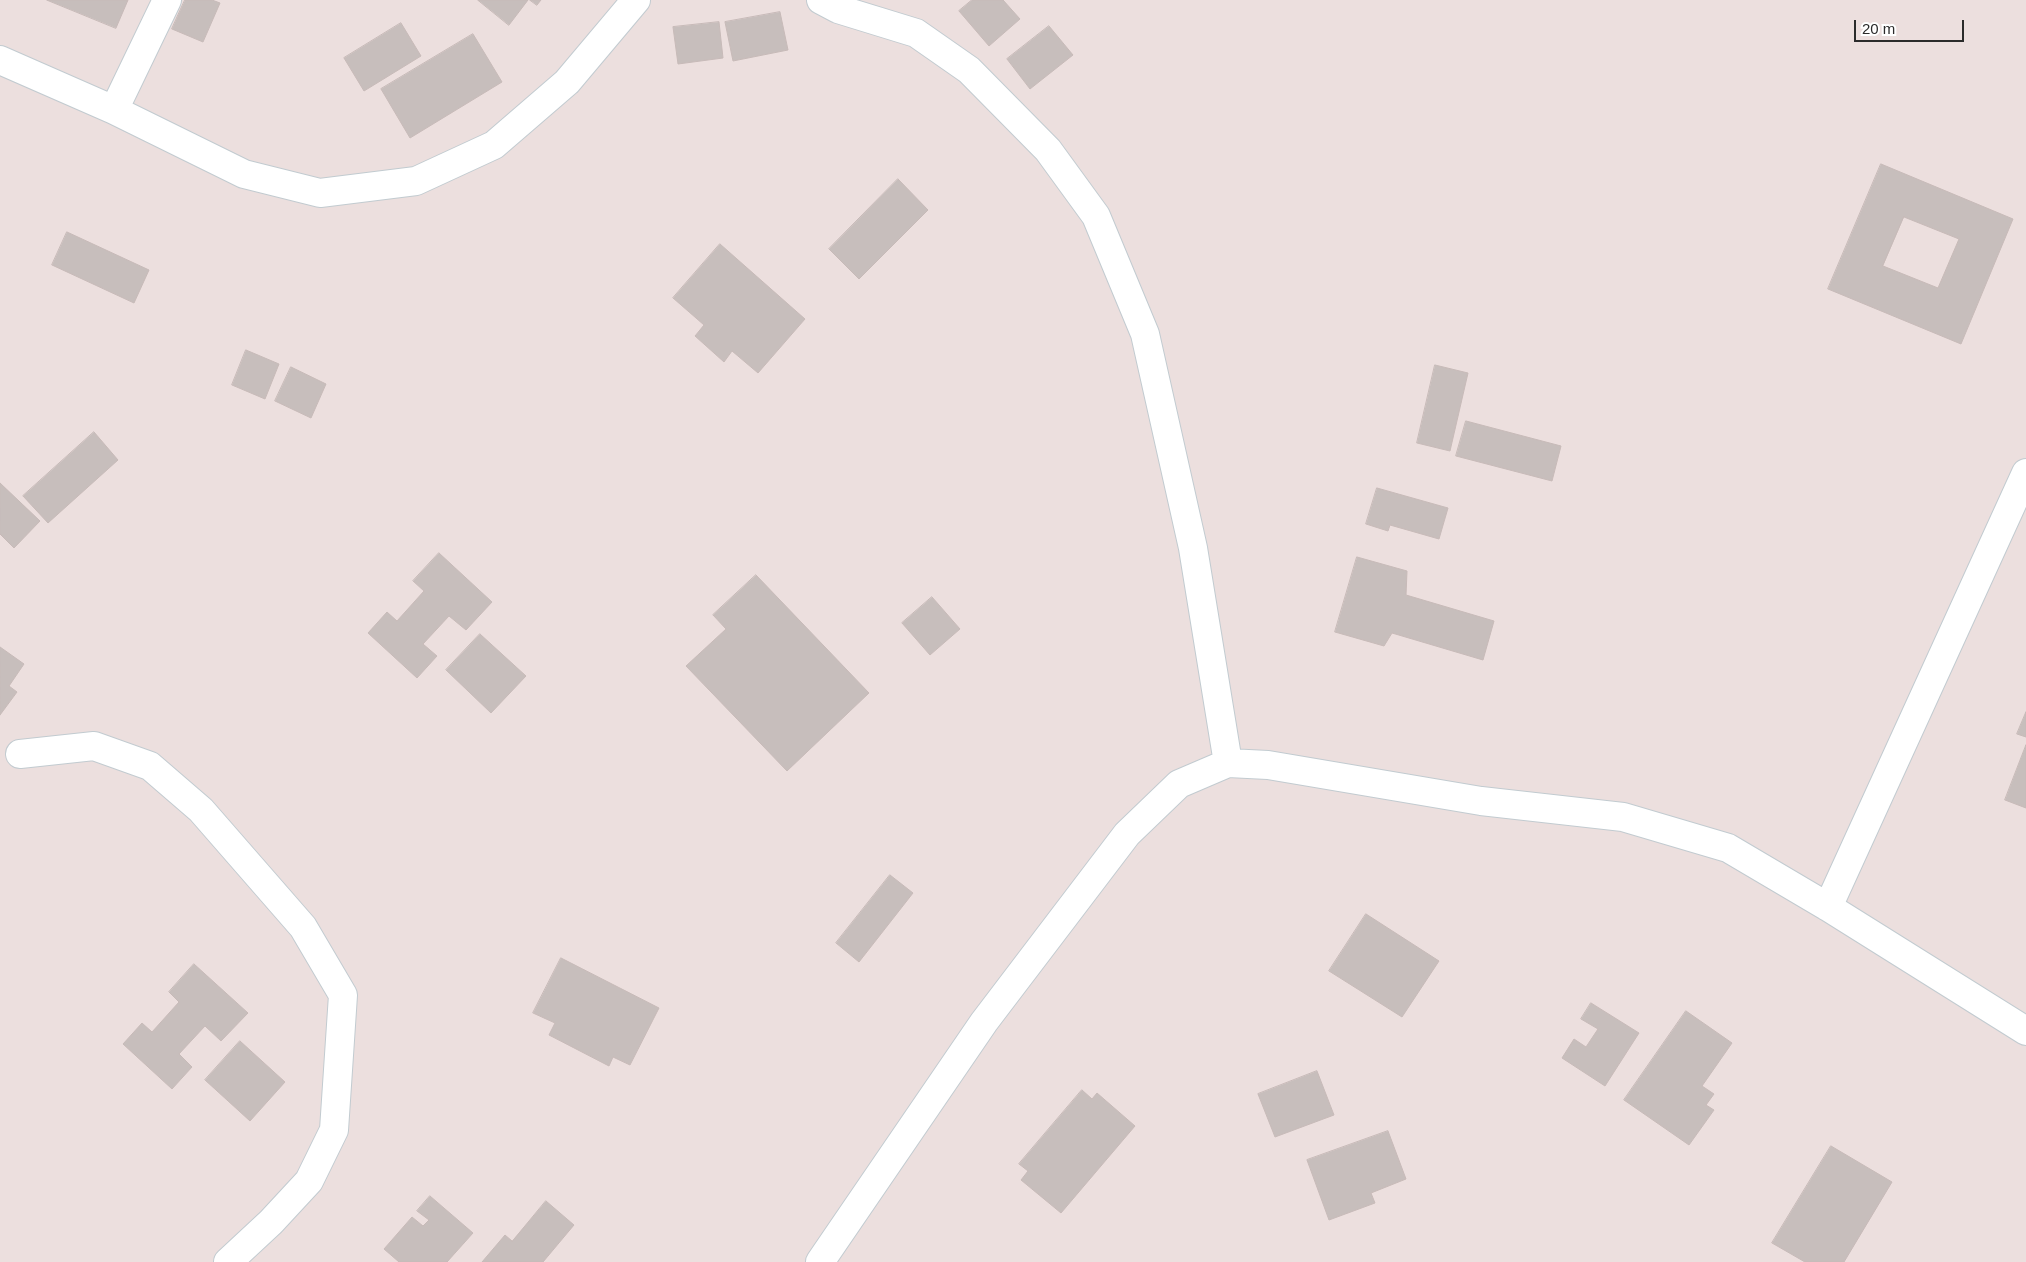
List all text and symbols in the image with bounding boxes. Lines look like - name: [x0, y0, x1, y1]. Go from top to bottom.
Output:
- scale bar: [1856, 10, 1966, 42]
- text: 20 m: [1862, 20, 1895, 37]

